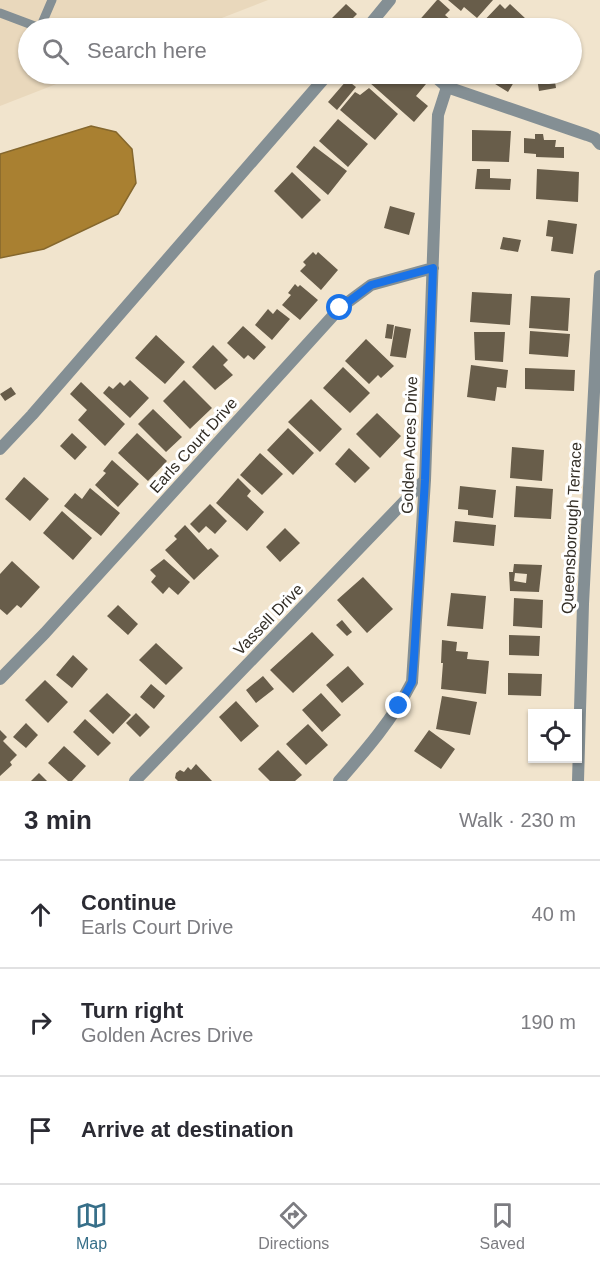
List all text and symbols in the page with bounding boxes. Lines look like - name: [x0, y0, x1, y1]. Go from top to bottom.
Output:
- search box: [18, 18, 582, 84]
- icon: search: [39, 35, 72, 68]
- text: Search here: [87, 38, 207, 63]
- route start: [326, 294, 352, 320]
- street label: Golden Acres Drive: [399, 376, 420, 514]
- street label: Earls Court Drive: [146, 394, 241, 496]
- street label: Queensborough Terrace: [559, 441, 585, 614]
- street label: Vassell Drive: [230, 580, 307, 658]
- route end: [385, 692, 411, 718]
- map controls: [528, 709, 582, 763]
- button: locate: [528, 709, 582, 763]
- text: 3 min: [24, 805, 92, 835]
- text: Walk · 230 m: [459, 809, 576, 831]
- text: Continue: [81, 890, 176, 915]
- icon: ahead: [24, 898, 57, 931]
- text: 40 m: [532, 903, 576, 925]
- text: Earls Court Drive: [81, 916, 233, 938]
- text: Turn right: [81, 998, 183, 1023]
- icon: right: [24, 1006, 57, 1039]
- text: 190 m: [520, 1011, 576, 1033]
- text: Golden Acres Drive: [81, 1024, 253, 1046]
- icon: arrive: [24, 1114, 57, 1147]
- text: Arrive at destination: [81, 1117, 294, 1142]
- tab: Map: [75, 1199, 108, 1253]
- tab: Directions: [258, 1199, 329, 1253]
- tab: Saved: [480, 1199, 525, 1253]

